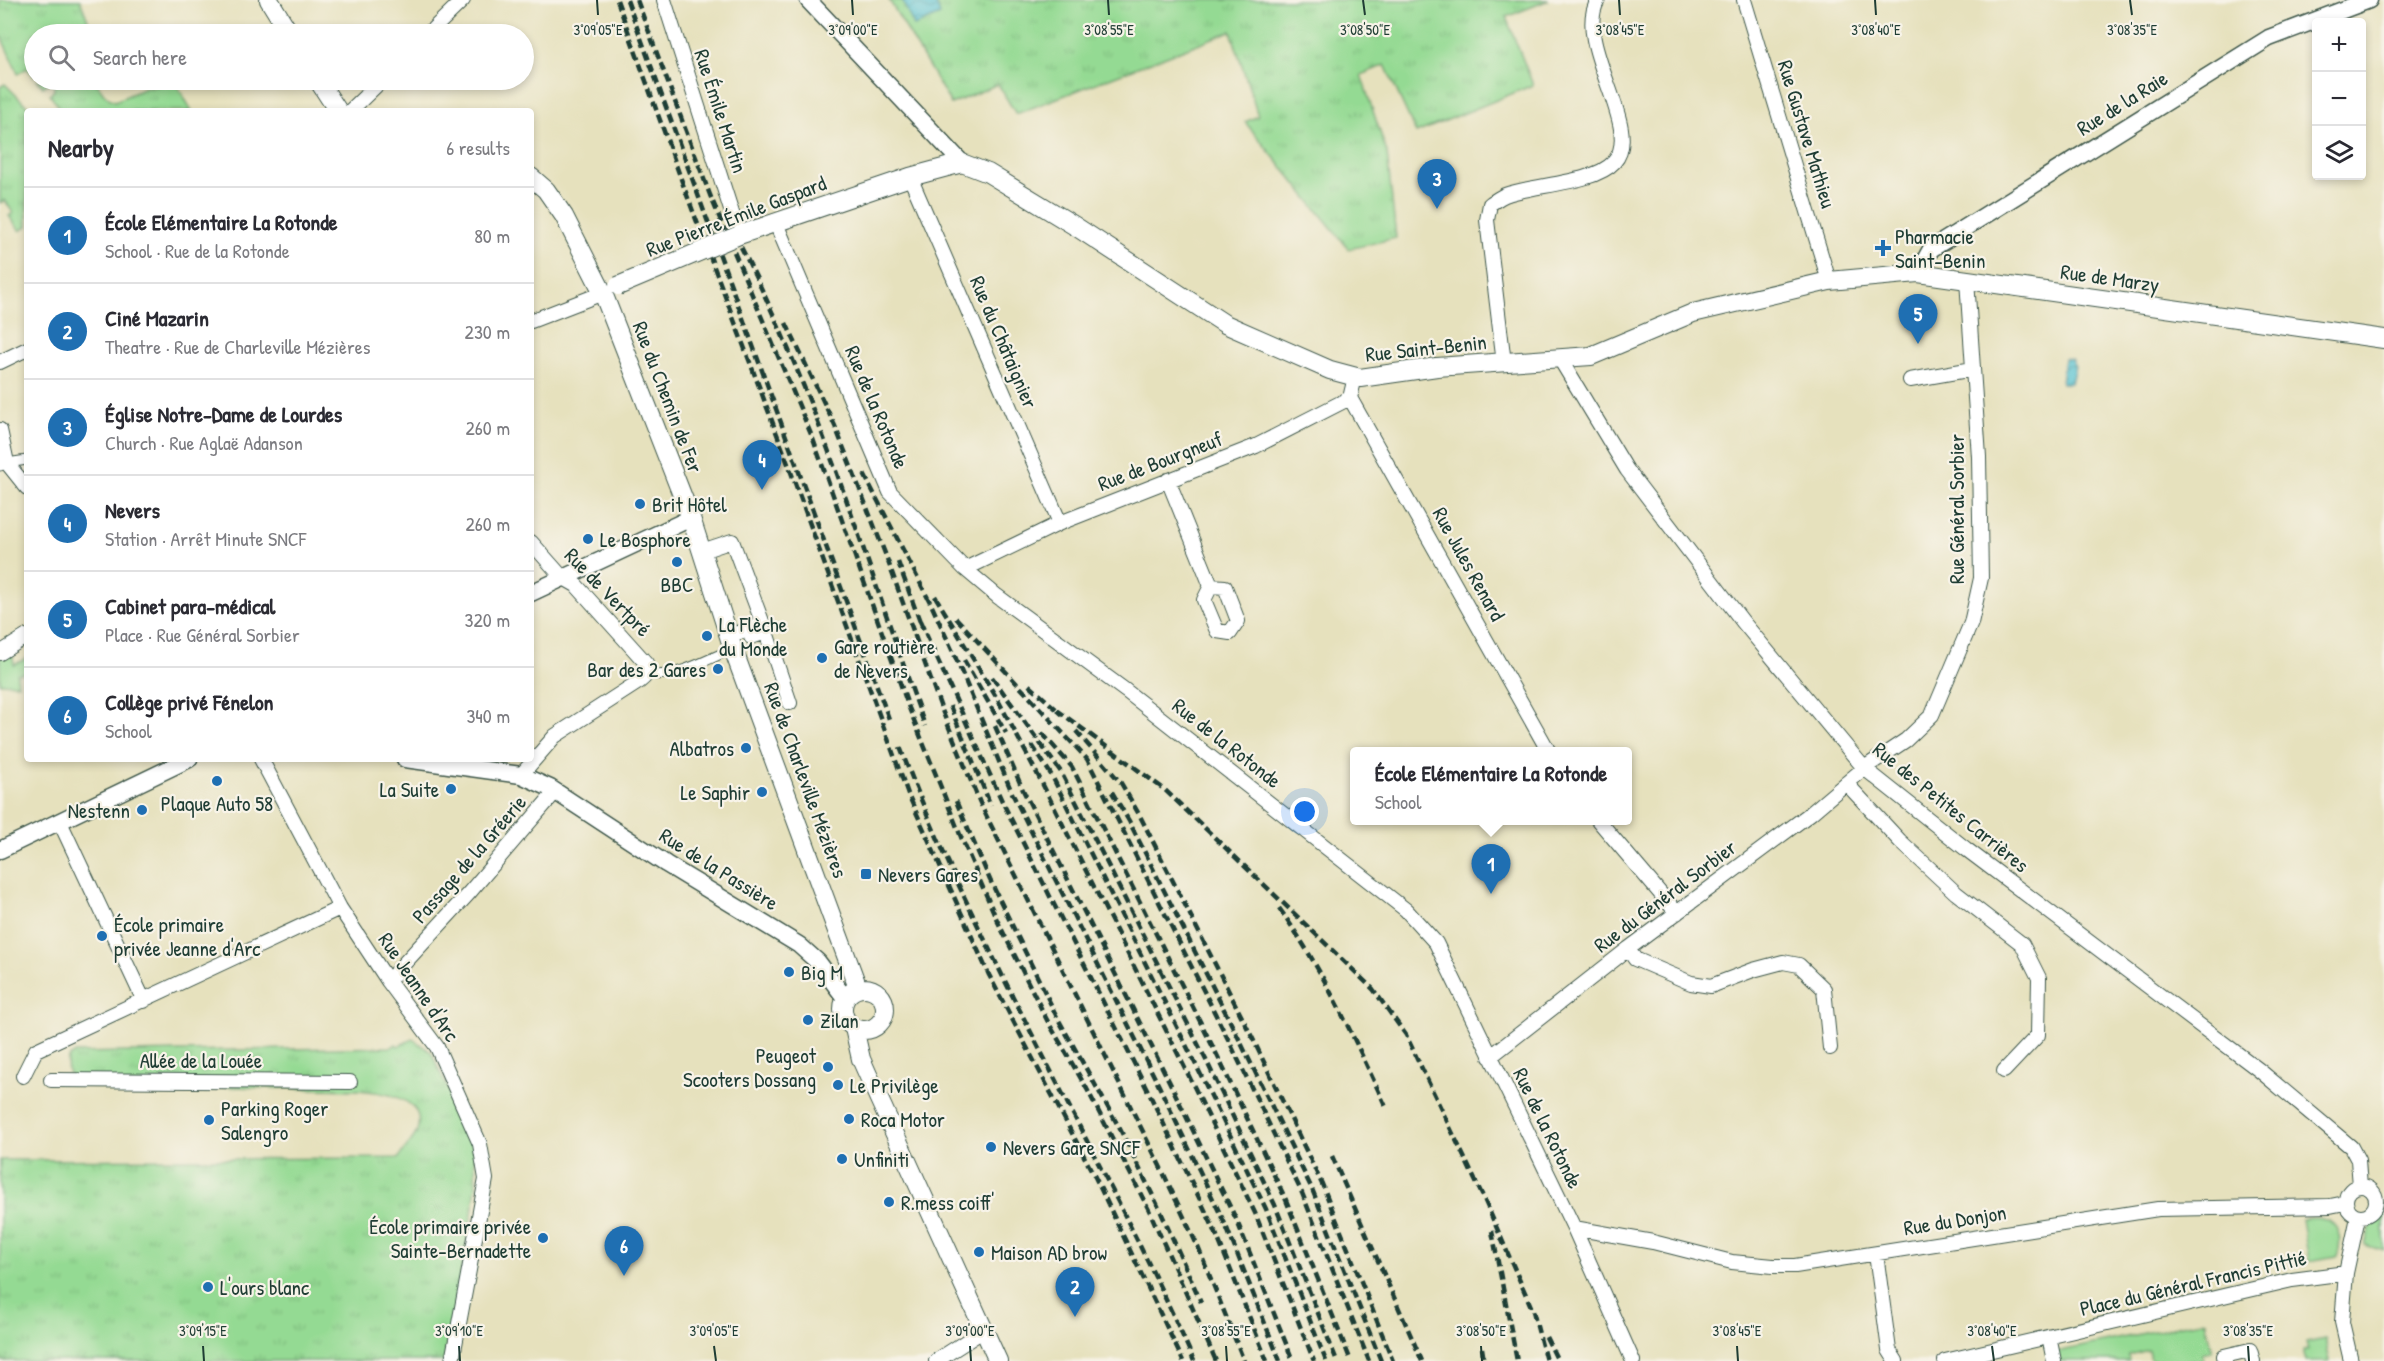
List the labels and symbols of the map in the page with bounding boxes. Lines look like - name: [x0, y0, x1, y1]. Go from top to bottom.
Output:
- text: 3°09'05"E: [573, 19, 623, 40]
- text: 3°09'00"E: [828, 19, 878, 40]
- text: 3°08'55"E: [1084, 19, 1134, 40]
- text: 3°08'50"E: [1340, 19, 1390, 40]
- text: 3°08'45"E: [1595, 19, 1645, 40]
- text: 3°08'40"E: [1851, 19, 1901, 40]
- text: 3°08'35"E: [2107, 19, 2157, 40]
- street label: Rue Émile Martin: [687, 45, 755, 177]
- street label: Rue Gustave Mathieu: [1771, 57, 1843, 212]
- street label: Rue de la Raie: [2071, 64, 2173, 142]
- pin: 3: [1418, 160, 1456, 209]
- street label: Rue Pierre Émile Gaspard: [642, 168, 830, 264]
- place label: Pharmacie Saint-Benin: [1895, 222, 1985, 275]
- marker: Pharmacie Saint-Benin: [1876, 241, 1890, 255]
- street label: Rue de Marzy: [2059, 257, 2161, 299]
- street label: Rue du Châtaignier: [963, 271, 1045, 413]
- pin: 5: [1898, 294, 1938, 344]
- street label: Rue du Chemin de Fer: [626, 317, 710, 477]
- street label: Rue Saint-Benin: [1364, 327, 1488, 369]
- street label: Rue de la Rotonde: [838, 341, 916, 473]
- street label: Rue de Bourgneuf: [1094, 424, 1227, 498]
- street label: Rue Général Sorbier: [1942, 434, 1971, 584]
- pin: 4: [742, 440, 782, 490]
- place label: Brit Hôtel: [652, 490, 727, 519]
- marker: Brit Hôtel: [633, 497, 647, 511]
- street label: Rue Jules Renard: [1426, 502, 1512, 626]
- place label: Le Bosphore: [600, 525, 691, 554]
- marker: Le Bosphore: [581, 532, 595, 546]
- street label: Rue de Vertpré: [558, 541, 658, 643]
- marker: BBC: [670, 555, 684, 569]
- place label: BBC: [661, 570, 693, 599]
- place label: La Flèche du Monde: [719, 610, 787, 663]
- marker: La Flèche du Monde: [700, 629, 714, 643]
- place label: Gare routière de Nevers: [834, 632, 935, 685]
- marker: Gare routière de Nevers: [815, 651, 829, 665]
- place label: Bar des 2 Gares: [587, 655, 706, 684]
- marker: Bar des 2 Gares: [711, 662, 725, 676]
- street label: Rue de Charleville Mézières: [757, 678, 855, 882]
- street label: Rue de la Rotonde: [1167, 691, 1287, 795]
- place label: Albatros: [669, 734, 734, 763]
- street label: Rue des Petites Carrières: [1867, 735, 2035, 879]
- marker: Albatros: [739, 741, 753, 755]
- marker: Plaque Auto 58: [210, 774, 224, 788]
- place label: La Suite: [380, 775, 439, 804]
- place label: Le Saphir: [681, 778, 750, 807]
- marker: La Suite: [444, 782, 458, 796]
- marker: Le Saphir: [755, 785, 769, 799]
- place label: Plaque Auto 58: [161, 789, 273, 818]
- street label: Passage de la Gréerie: [405, 789, 533, 929]
- place label: Nestenn: [68, 796, 130, 825]
- your location: [1290, 797, 1319, 826]
- marker: Nestenn: [135, 803, 149, 817]
- street label: Rue de la Passière: [654, 821, 784, 917]
- street label: Rue du Général Sorbier: [1588, 833, 1742, 959]
- pin: 1: [1472, 844, 1510, 894]
- place label: Nevers Gares: [878, 860, 978, 889]
- marker: Nevers Gares: [859, 867, 873, 881]
- place label: École primaire privée Jeanne d'Arc: [114, 910, 261, 963]
- street label: Rue Jeanne d'Arc: [372, 927, 467, 1048]
- marker: École primaire privée Jeanne d'Arc: [95, 929, 109, 943]
- place label: Big M: [801, 958, 843, 987]
- marker: Big M: [782, 965, 796, 979]
- place label: Zilan: [820, 1006, 859, 1035]
- marker: Zilan: [801, 1013, 815, 1027]
- place label: Peugeot Scooters Dossang: [683, 1041, 817, 1094]
- street label: Allée de la Louée: [140, 1046, 262, 1075]
- marker: Peugeot Scooters Dossang: [821, 1060, 835, 1074]
- street label: Rue de la Rotonde: [1506, 1063, 1590, 1193]
- place label: Le Privilège: [850, 1071, 939, 1100]
- marker: Le Privilège: [831, 1078, 845, 1092]
- place label: Parking Roger Salengro: [221, 1094, 328, 1147]
- place label: Roca Motor: [861, 1105, 945, 1134]
- marker: Roca Motor: [842, 1112, 856, 1126]
- marker: Parking Roger Salengro: [202, 1113, 216, 1127]
- place label: Nevers Gare SNCF: [1003, 1133, 1141, 1162]
- marker: Nevers Gare SNCF: [984, 1140, 998, 1154]
- place label: Unfiniti: [854, 1145, 910, 1174]
- marker: Unfiniti: [835, 1152, 849, 1166]
- place label: R.mess coiff': [901, 1188, 994, 1217]
- marker: R.mess coiff': [882, 1195, 896, 1209]
- street label: Rue du Donjon: [1902, 1198, 2008, 1242]
- place label: École primaire privée Sainte-Bernadette: [369, 1212, 531, 1265]
- pin: 6: [604, 1226, 644, 1276]
- marker: École primaire privée Sainte-Bernadette: [536, 1231, 550, 1245]
- place label: Maison AD brow: [991, 1238, 1108, 1267]
- street label: Place du Général Francis Pittié: [2077, 1243, 2309, 1323]
- marker: Maison AD brow: [972, 1245, 986, 1259]
- pin: 2: [1056, 1268, 1094, 1317]
- place label: L'ours blanc: [220, 1273, 310, 1302]
- marker: L'ours blanc: [201, 1280, 215, 1294]
- text: 3°09'15"E: [179, 1320, 227, 1341]
- text: 3°09'10"E: [435, 1320, 483, 1341]
- text: 3°09'05"E: [689, 1320, 739, 1341]
- text: 3°09'00"E: [945, 1320, 995, 1341]
- text: 3°08'55"E: [1201, 1320, 1251, 1341]
- text: 3°08'50"E: [1456, 1320, 1506, 1341]
- text: 3°08'45"E: [1712, 1320, 1762, 1341]
- text: 3°08'40"E: [1967, 1320, 2017, 1341]
- text: 3°08'35"E: [2223, 1320, 2273, 1341]

